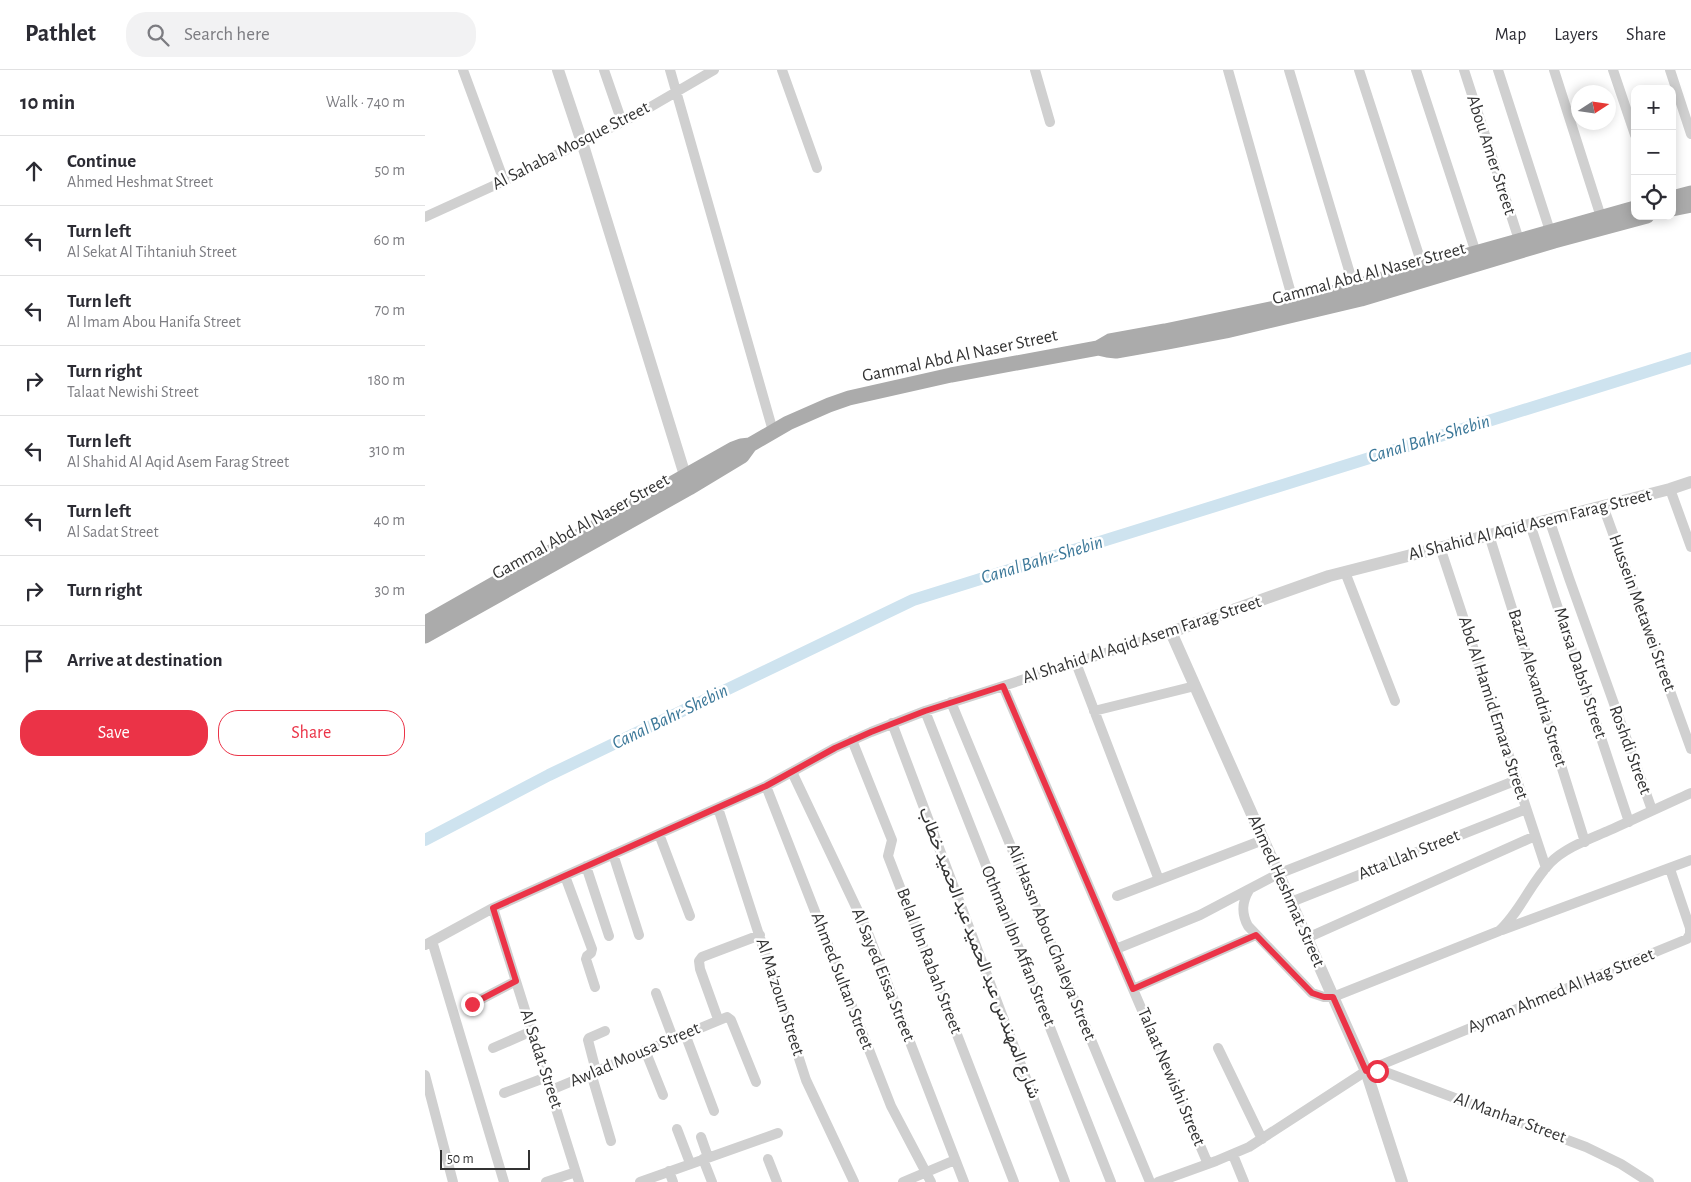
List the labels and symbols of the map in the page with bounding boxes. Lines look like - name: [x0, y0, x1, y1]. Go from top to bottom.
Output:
- north arrow: [1571, 85, 1616, 130]
- street label: Abou Amer Street: [1463, 93, 1519, 217]
- street label: Al Sahaba Mosque Street: [489, 98, 653, 193]
- street label: Gammal Abd Al Naser Street: [1270, 239, 1468, 308]
- street label: Gammal Abd Al Naser Street: [861, 326, 1060, 386]
- water label: Canal Bahr-Shebin: [1366, 411, 1492, 467]
- street label: Gammal Abd Al Naser Street: [490, 471, 673, 583]
- street label: Al Shahid Al Aqid Asem Farag Street: [1407, 486, 1654, 564]
- water label: Canal Bahr-Shebin: [979, 532, 1105, 588]
- street label: Hussein Metawei Street: [1605, 532, 1679, 694]
- street label: Al Shahid Al Aqid Asem Farag Street: [1020, 593, 1264, 687]
- street label: Marsa Dabsh Street: [1550, 605, 1610, 741]
- street label: Bazar Alexandria Street: [1504, 607, 1570, 769]
- street label: Abd Al Hamid Emara Street: [1455, 614, 1531, 802]
- water label: Canal Bahr-Shebin: [609, 681, 731, 753]
- street label: Roshdi Street: [1606, 703, 1654, 797]
- street label: شارع المهندس عبد الحميد عبد الحميد خطاب: [913, 805, 1043, 1102]
- street label: Ahmed Heshmat Street: [1244, 812, 1328, 970]
- street label: Atta Llah Street: [1356, 826, 1463, 884]
- street label: Ali Hassn Abou Ghaleya Street: [1003, 841, 1099, 1043]
- street label: Othman Ibn Affan Street: [978, 863, 1058, 1029]
- street label: Belal Ibn Rabah Street: [893, 886, 965, 1036]
- street label: Al Sayed Eissa Street: [848, 906, 918, 1044]
- street label: Ahmed Sultan Street: [808, 910, 877, 1052]
- street label: Al Ma'zoun Street: [753, 936, 808, 1058]
- street label: Ayman Ahmed Al Hag Street: [1465, 945, 1657, 1037]
- route end: [461, 993, 484, 1016]
- street label: Talaat Newishi Street: [1134, 1005, 1208, 1149]
- street label: Al Sadat Street: [517, 1007, 566, 1111]
- street label: Awlad Mousa Street: [567, 1019, 703, 1091]
- route start: [1366, 1060, 1389, 1083]
- street label: Al Manhar Street: [1452, 1089, 1569, 1147]
- scale bar: [440, 1147, 530, 1170]

